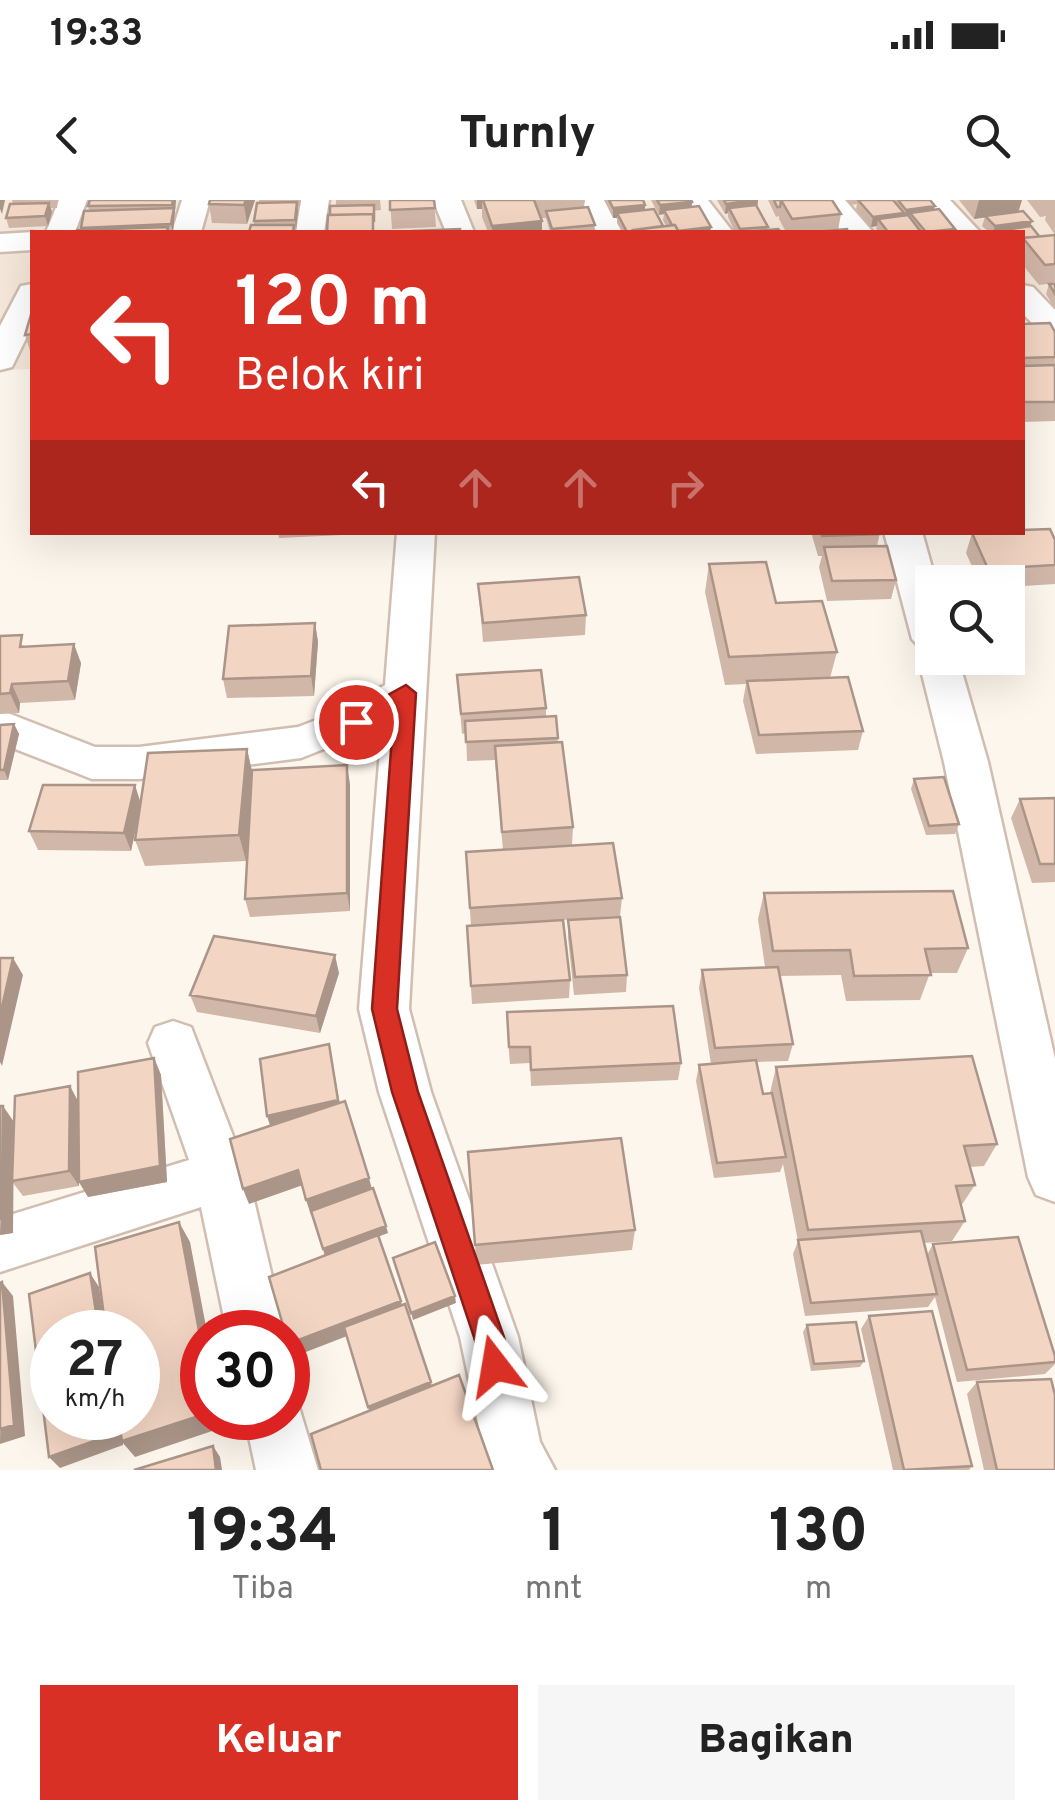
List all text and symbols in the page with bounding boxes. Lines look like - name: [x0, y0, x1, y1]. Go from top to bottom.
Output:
- text: 19:33: [50, 11, 143, 60]
- text: Turnly: [459, 107, 596, 164]
- icon: back: [40, 108, 95, 163]
- icon: search: [960, 108, 1015, 163]
- text: 120 m: [235, 262, 431, 351]
- icon: left: [70, 270, 200, 400]
- text: Belok kiri: [235, 349, 425, 406]
- icon: left: [343, 460, 398, 515]
- icon: ahead: [448, 460, 503, 515]
- icon: ahead: [553, 460, 608, 515]
- icon: right: [658, 460, 713, 515]
- map controls: [915, 565, 1025, 675]
- button: search: [915, 565, 1025, 675]
- pin: [314, 680, 399, 765]
- icon: arrive: [329, 695, 384, 750]
- speed limit sign: 30: [180, 1310, 310, 1440]
- position arrow: [443, 1314, 547, 1418]
- text: 27: [67, 1331, 123, 1394]
- text: km/h: [65, 1384, 125, 1416]
- text: 19:34: [187, 1497, 338, 1573]
- text: 1: [541, 1497, 566, 1573]
- text: 130: [769, 1497, 868, 1573]
- text: Tiba: [232, 1570, 294, 1610]
- text: mnt: [525, 1570, 582, 1610]
- text: m: [805, 1570, 832, 1610]
- button: Keluar: [40, 1685, 518, 1800]
- button: Bagikan: [538, 1685, 1015, 1800]

